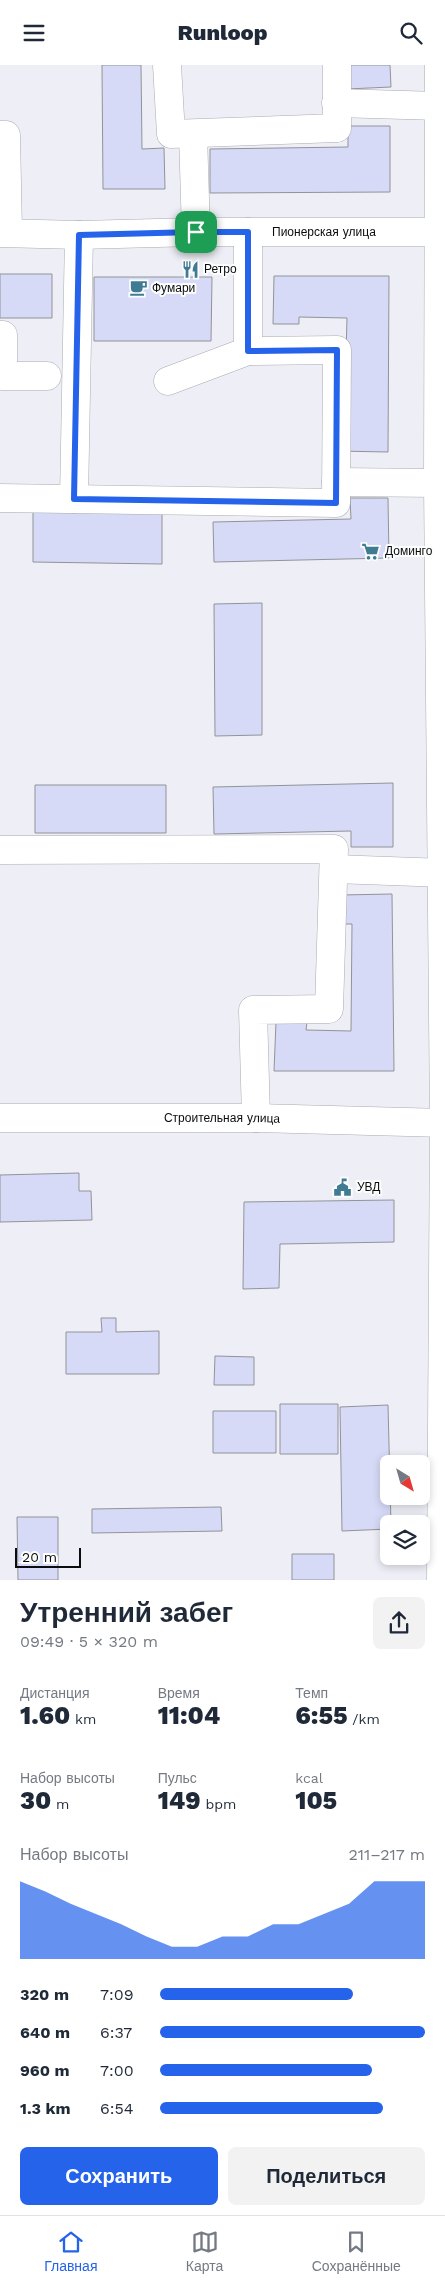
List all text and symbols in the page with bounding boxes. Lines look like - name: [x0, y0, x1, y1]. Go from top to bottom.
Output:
- icon: menu: [20, 19, 48, 47]
- icon: search: [397, 19, 425, 47]
- text: Runloop: [177, 20, 268, 45]
- pin: [175, 211, 217, 253]
- icon: arrive: [182, 218, 210, 246]
- street label: Пионерская улица: [272, 225, 376, 239]
- restaurant icon: Ретро: [180, 259, 200, 279]
- place label: Ретро: [204, 262, 237, 276]
- cafe icon: Фумари: [128, 278, 148, 298]
- place label: Фумари: [152, 281, 195, 295]
- supermarket icon: Доминго: [361, 541, 381, 561]
- place label: Доминго: [385, 544, 433, 558]
- street label: Строительная улица: [164, 1111, 281, 1126]
- public building icon: УВД: [333, 1177, 353, 1197]
- place label: УВД: [357, 1180, 381, 1194]
- north arrow: [380, 1455, 430, 1505]
- map controls: [380, 1455, 430, 1565]
- button: layers: [380, 1515, 430, 1565]
- scale bar: [15, 1545, 81, 1568]
- text: 20 m: [22, 1549, 57, 1565]
- text: Утренний забег: [20, 1596, 233, 1629]
- button: share: [373, 1597, 425, 1649]
- text: 09:49 · 5 × 320 m: [20, 1632, 158, 1651]
- text: Дистанция: [20, 1685, 90, 1701]
- text: Время: [158, 1685, 200, 1701]
- text: Темп: [295, 1685, 328, 1701]
- text: 1.60: [20, 1701, 70, 1730]
- text: 11:04: [158, 1701, 220, 1730]
- text: 6:55: [295, 1701, 348, 1730]
- text: km: [70, 1711, 96, 1727]
- text: /km: [348, 1711, 380, 1727]
- text: Набор высоты: [20, 1770, 115, 1786]
- text: Пульс: [158, 1770, 197, 1786]
- text: kcal: [295, 1770, 323, 1786]
- text: 30: [20, 1786, 51, 1815]
- text: 149: [158, 1786, 201, 1815]
- text: 105: [295, 1786, 337, 1815]
- text: m: [51, 1796, 69, 1812]
- text: bpm: [201, 1796, 236, 1812]
- text: Набор высоты: [20, 1845, 128, 1864]
- text: 211–217 m: [348, 1845, 425, 1864]
- text: 320 m: [20, 1985, 69, 2004]
- text: 7:09: [100, 1985, 134, 2004]
- text: 640 m: [20, 2023, 70, 2042]
- text: 6:37: [100, 2023, 132, 2042]
- text: 960 m: [20, 2061, 70, 2080]
- text: 7:00: [100, 2061, 134, 2080]
- text: 1.3 km: [20, 2099, 71, 2118]
- text: 6:54: [100, 2099, 134, 2118]
- button: Сохранить: [20, 2147, 218, 2205]
- button: Поделиться: [228, 2147, 425, 2205]
- tab: Главная: [44, 2228, 97, 2274]
- tab: Карта: [186, 2228, 223, 2274]
- tab: Сохранённые: [312, 2228, 401, 2274]

